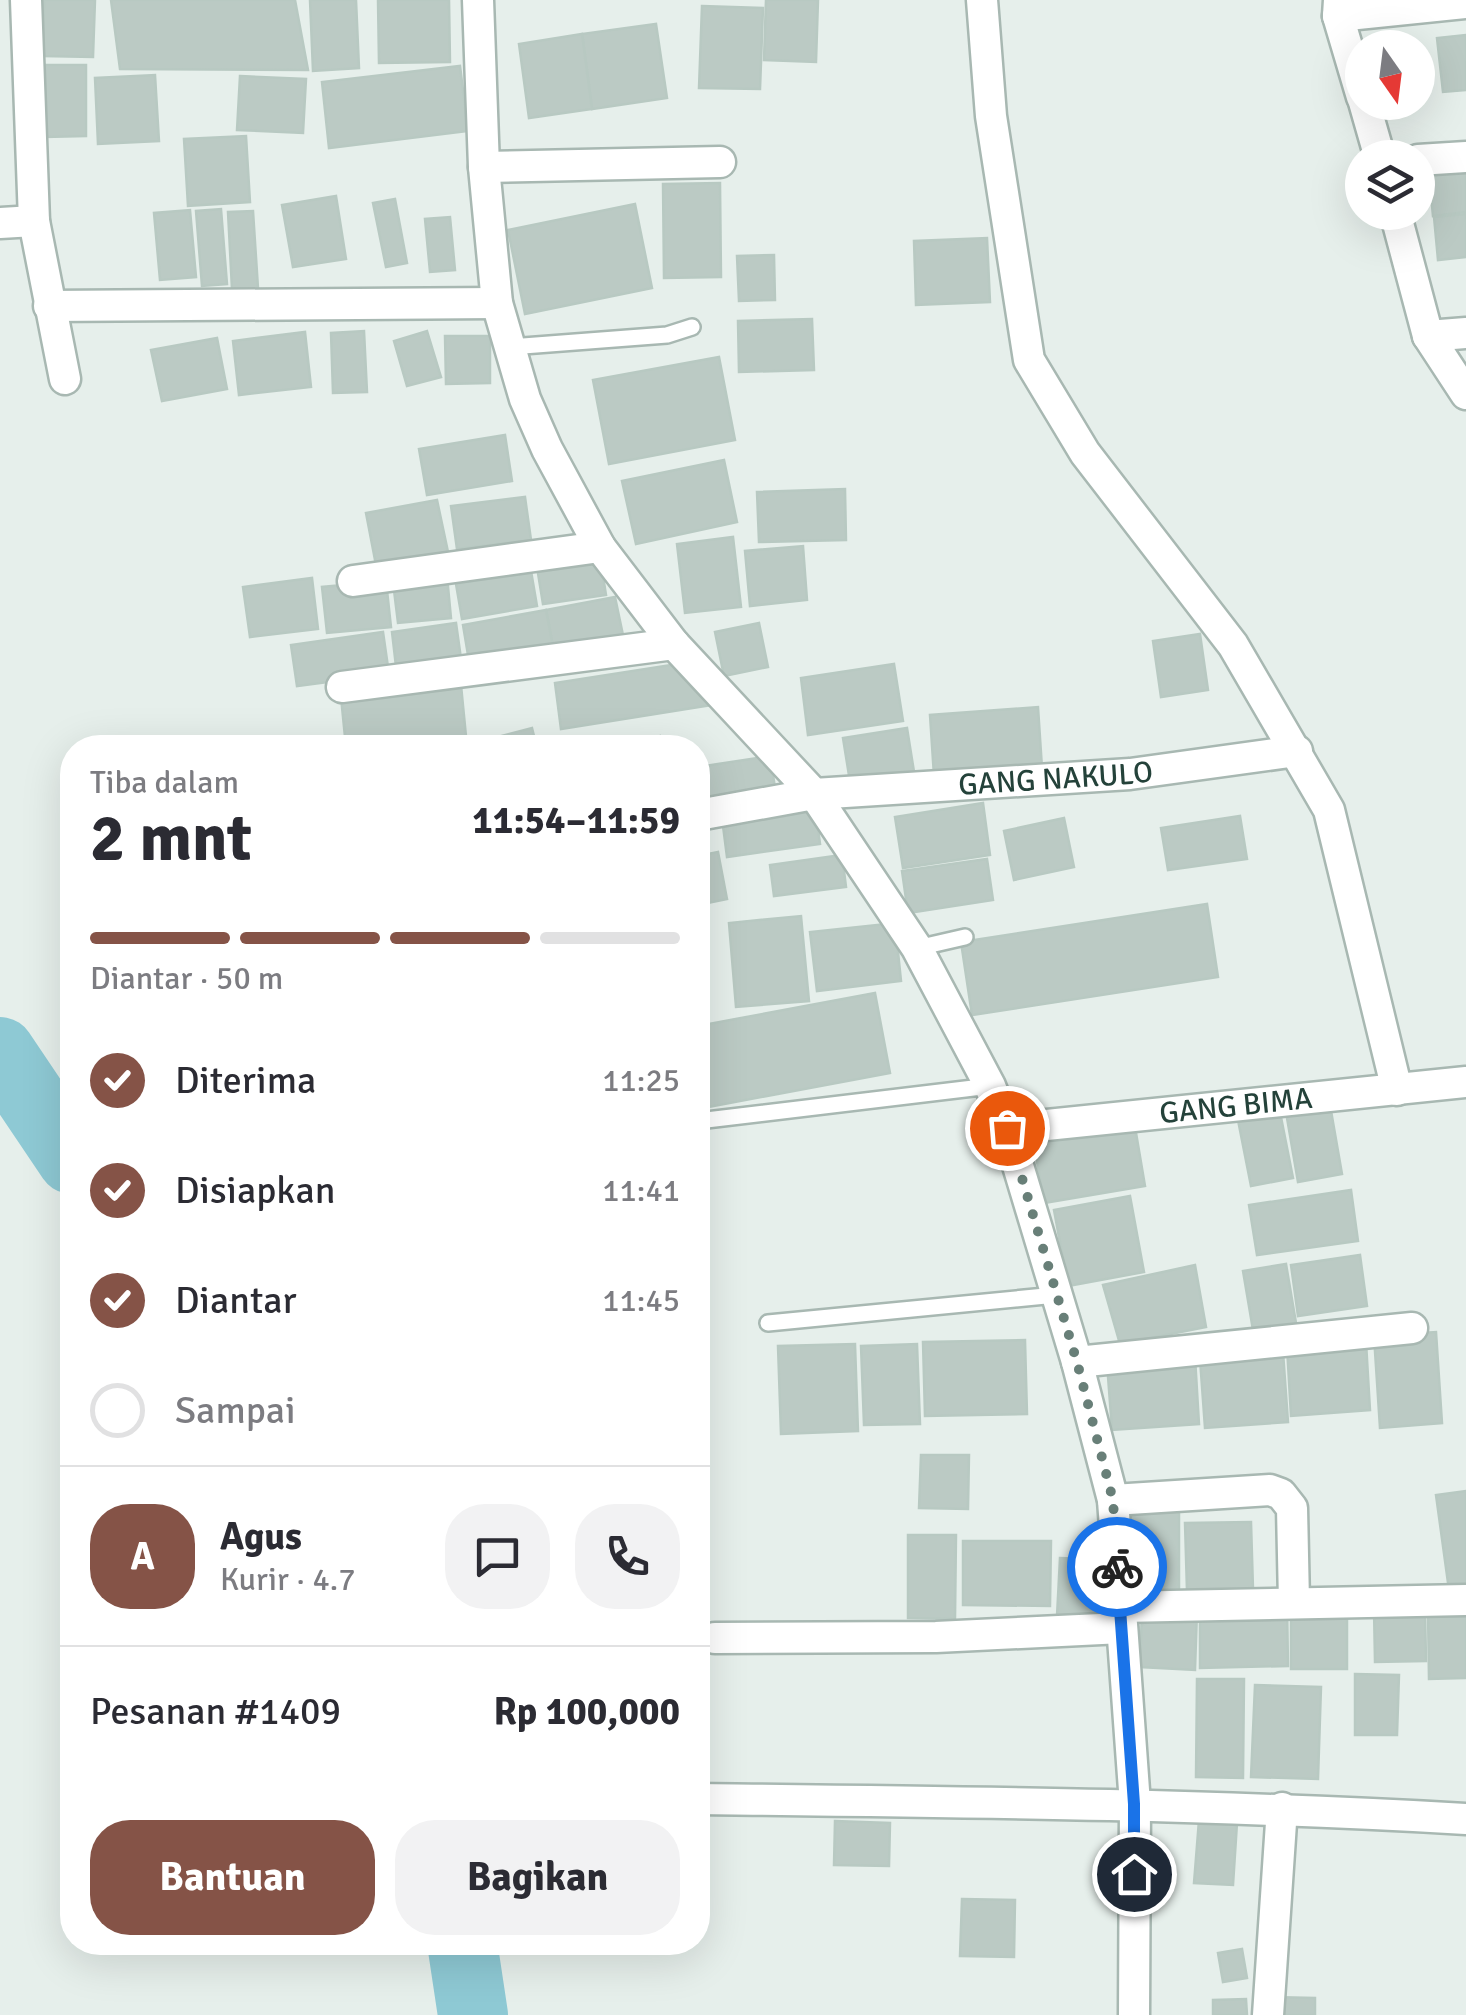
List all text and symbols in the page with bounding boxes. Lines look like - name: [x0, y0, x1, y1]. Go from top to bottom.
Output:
- north arrow: [1345, 30, 1435, 120]
- map controls: [1345, 30, 1435, 230]
- button: layers: [1345, 140, 1435, 230]
- street label: GANG NAKULO: [957, 753, 1155, 804]
- text: Tiba dalam: [90, 763, 239, 802]
- text: 11:54–11:59: [472, 797, 680, 844]
- text: 2 mnt: [90, 799, 252, 879]
- text: Diantar · 50 m: [90, 959, 283, 998]
- icon: check: [90, 1053, 145, 1108]
- text: Diterima: [175, 1057, 316, 1104]
- text: 11:25: [602, 1061, 680, 1100]
- street label: GANG BIMA: [1158, 1080, 1314, 1132]
- pin: [965, 1086, 1050, 1171]
- icon: bag: [980, 1101, 1035, 1156]
- icon: check: [90, 1163, 145, 1218]
- text: Disiapkan: [175, 1167, 335, 1214]
- text: 11:41: [602, 1171, 680, 1210]
- icon: check: [90, 1273, 145, 1328]
- text: Diantar: [175, 1277, 296, 1324]
- text: 11:45: [602, 1281, 680, 1320]
- text: Sampai: [175, 1387, 295, 1434]
- button: chat: [445, 1504, 550, 1609]
- button: phone: [575, 1504, 680, 1609]
- text: Agus: [220, 1513, 302, 1560]
- courier: [1067, 1517, 1167, 1617]
- text: A: [130, 1533, 155, 1580]
- icon: bike: [1090, 1540, 1145, 1595]
- text: Kurir · 4.7: [220, 1560, 356, 1599]
- text: Pesanan #1409: [90, 1688, 341, 1735]
- text: Rp 100,000: [493, 1688, 680, 1735]
- button: Bantuan: [90, 1820, 375, 1935]
- button: Bagikan: [395, 1820, 680, 1935]
- pin: [1092, 1832, 1177, 1917]
- icon: home: [1107, 1847, 1162, 1902]

